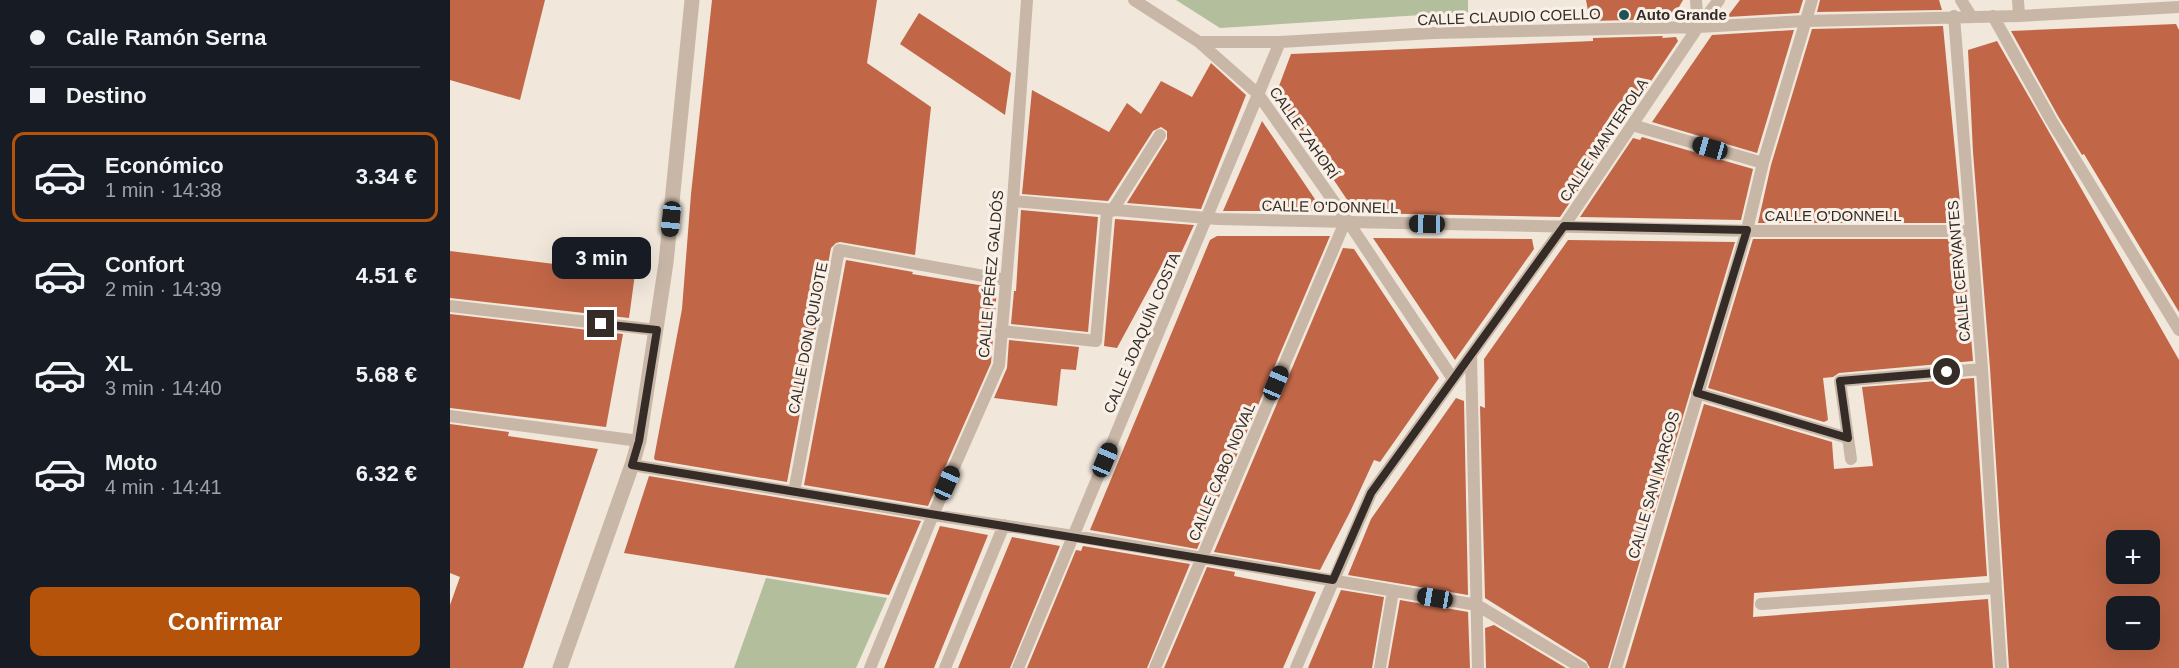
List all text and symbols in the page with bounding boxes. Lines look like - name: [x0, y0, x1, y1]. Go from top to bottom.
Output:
- street label: CALLE CLAUDIO COELLO: [1417, 5, 1601, 28]
- place label: Auto Grande: [1636, 6, 1727, 23]
- marker: Auto Grande: [1617, 8, 1631, 22]
- text: Calle Ramón Serna: [66, 25, 267, 50]
- street label: CALLE MANTEROLA: [1556, 75, 1651, 205]
- text: Destino: [66, 83, 147, 108]
- street label: CALLE ZAHORÍ: [1266, 83, 1343, 183]
- car: [1690, 134, 1730, 162]
- icon: car: [33, 150, 87, 204]
- text: Económico: [105, 153, 224, 178]
- text: 3.34 €: [356, 164, 417, 189]
- text: 1 min · 14:38: [105, 179, 222, 201]
- street label: CALLE PÉREZ GALDÓS: [975, 189, 1006, 359]
- street label: CALLE O'DONNELL: [1261, 197, 1399, 216]
- car: [660, 200, 682, 238]
- street label: CALLE CERVANTES: [1944, 200, 1973, 343]
- street label: CALLE O'DONNELL: [1764, 207, 1902, 224]
- car: [1409, 215, 1445, 233]
- callout: 3 min: [552, 237, 651, 279]
- text: 3 min: [575, 247, 628, 269]
- icon: car: [33, 249, 87, 303]
- street label: CALLE JOAQUÍN COSTA: [1100, 250, 1183, 416]
- text: Confort: [105, 252, 184, 277]
- street label: CALLE DON QUIJOTE: [784, 261, 831, 415]
- text: 4.51 €: [356, 263, 417, 288]
- text: 2 min · 14:39: [105, 278, 222, 300]
- route end: [587, 310, 614, 337]
- icon: car: [33, 348, 87, 402]
- text: XL: [105, 351, 133, 376]
- route start: [1933, 358, 1960, 385]
- text: 5.68 €: [356, 362, 417, 387]
- car: [1261, 363, 1291, 403]
- text: 3 min · 14:40: [105, 377, 222, 399]
- street label: CALLE CABO NOVAL: [1185, 400, 1258, 543]
- street label: CALLE SAN MARCOS: [1624, 409, 1683, 561]
- car: [1090, 440, 1120, 480]
- icon: car: [33, 447, 87, 501]
- text: Moto: [105, 450, 158, 475]
- text: 6.32 €: [356, 461, 417, 486]
- car: [931, 463, 963, 503]
- text: 4 min · 14:41: [105, 476, 222, 498]
- map controls: [2106, 530, 2160, 650]
- button: +: [2106, 530, 2160, 584]
- car: [1416, 586, 1454, 610]
- button: Confirmar: [30, 587, 420, 656]
- button: −: [2106, 596, 2160, 650]

